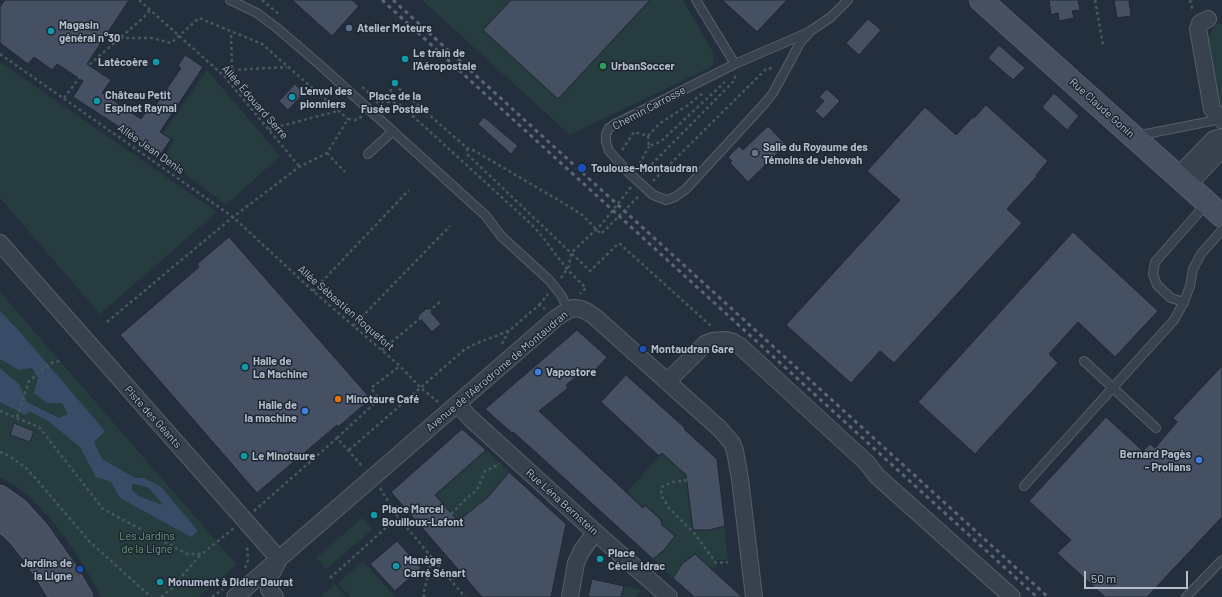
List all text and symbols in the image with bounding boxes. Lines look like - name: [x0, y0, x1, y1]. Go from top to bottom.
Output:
- place label: Magasin général n°30: [59, 18, 120, 44]
- place label: Atelier Moteurs: [357, 21, 432, 35]
- marker: Atelier Moteurs: [344, 23, 354, 33]
- marker: Magasin général n°30: [46, 26, 56, 36]
- place label: Le train de l'Aéropostale: [413, 46, 476, 72]
- marker: Le train de l'Aéropostale: [400, 54, 410, 64]
- place label: Latécoère: [98, 55, 148, 69]
- marker: Latécoère: [151, 57, 161, 67]
- place label: UrbanSoccer: [611, 59, 675, 73]
- marker: UrbanSoccer: [598, 61, 608, 71]
- street label: Allée Édouard Serre: [219, 62, 291, 142]
- street label: Rue Claude Gonin: [1067, 75, 1137, 141]
- marker: Place de la Fusée Postale: [390, 78, 400, 88]
- street label: Chemin Carrosse: [610, 83, 688, 133]
- place label: L'envol des pionniers: [300, 84, 352, 110]
- place label: Château Petit Espinet Raynal: [105, 88, 177, 114]
- place label: Place de la Fusée Postale: [361, 89, 429, 115]
- marker: L'envol des pionniers: [287, 92, 297, 102]
- marker: Château Petit Espinet Raynal: [92, 96, 102, 106]
- street label: Allée Jean Denis: [115, 121, 187, 177]
- place label: Salle du Royaume des Témoins de Jehovah: [763, 140, 868, 166]
- marker: Salle du Royaume des Témoins de Jehovah: [750, 148, 760, 158]
- place label: Toulouse-Montaudran: [591, 161, 698, 175]
- marker: Toulouse-Montaudran: [576, 162, 588, 174]
- street label: Allée Sébastien Roquefort: [295, 262, 397, 354]
- street label: Avenue de l'Aérodrome de Montaudran: [423, 308, 571, 434]
- place label: Montaudran Gare: [651, 342, 734, 356]
- marker: Montaudran Gare: [638, 344, 648, 354]
- place label: Halle de La Machine: [253, 354, 308, 380]
- marker: Halle de La Machine: [240, 362, 250, 372]
- place label: Vapostore: [546, 365, 596, 379]
- marker: Vapostore: [533, 367, 543, 377]
- street label: Piste des Géants: [122, 383, 184, 451]
- place label: Minotaure Café: [346, 392, 419, 406]
- marker: Minotaure Café: [333, 394, 343, 404]
- place label: Halle de la machine: [245, 398, 297, 424]
- marker: Halle de la machine: [300, 406, 310, 416]
- place label: Bernard Pagès - Prolians: [1120, 447, 1191, 473]
- place label: Le Minotaure: [252, 449, 315, 463]
- marker: Le Minotaure: [239, 451, 249, 461]
- marker: Bernard Pagès - Prolians: [1194, 455, 1204, 465]
- street label: Rue Léna Bernstein: [523, 466, 601, 538]
- place label: Place Marcel Bouilloux-Lafont: [382, 502, 463, 528]
- marker: Place Marcel Bouilloux-Lafont: [369, 510, 379, 520]
- park label: Les Jardins de la Ligne: [119, 529, 175, 555]
- place label: Place Cécile Idrac: [608, 546, 665, 572]
- place label: Manège Carré Sénart: [404, 553, 466, 579]
- marker: Place Cécile Idrac: [595, 554, 605, 564]
- place label: Jardins de la Ligne: [21, 556, 72, 582]
- marker: Manège Carré Sénart: [391, 561, 401, 571]
- scale bar: [1086, 563, 1190, 589]
- marker: Jardins de la Ligne: [75, 564, 85, 574]
- text: 50 m: [1091, 571, 1116, 585]
- place label: Monument à Didier Daurat: [168, 575, 293, 589]
- marker: Monument à Didier Daurat: [155, 577, 165, 587]

